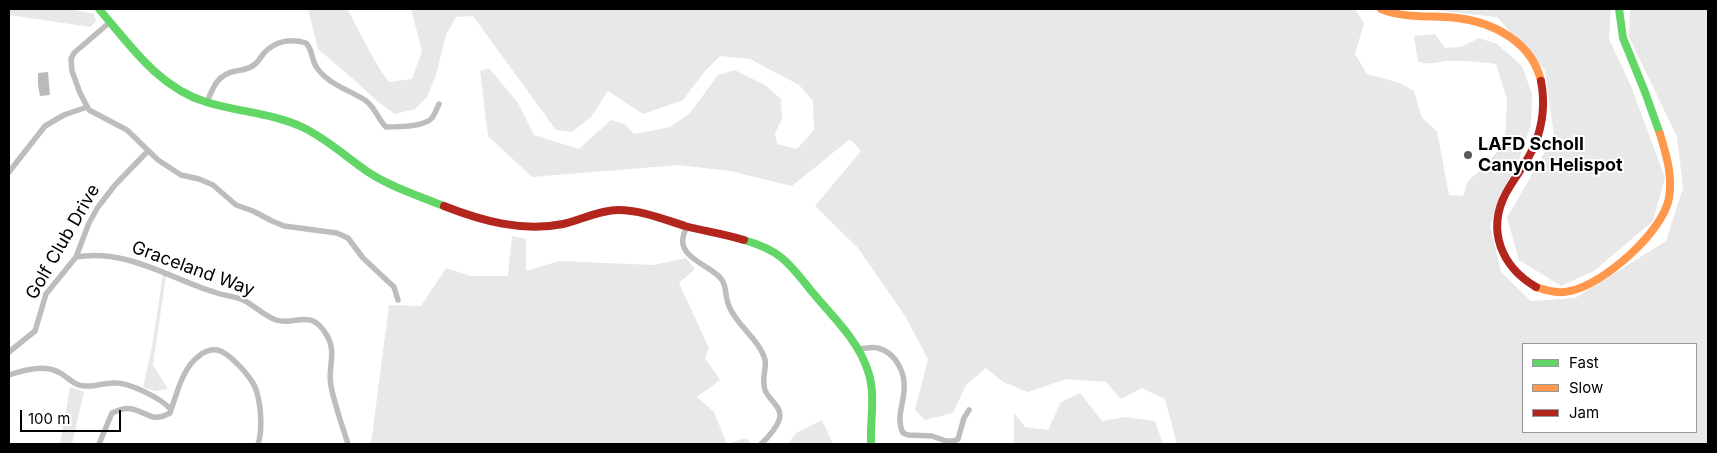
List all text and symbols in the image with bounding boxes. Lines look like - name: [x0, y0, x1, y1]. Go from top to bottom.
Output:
- place label: LAFD Scholl Canyon Helispot: [1478, 134, 1623, 176]
- marker: LAFD Scholl Canyon Helispot: [1462, 149, 1474, 161]
- street label: Golf Club Drive: [21, 181, 105, 303]
- street label: Graceland Way: [129, 237, 257, 301]
- legend: [1522, 343, 1697, 433]
- text: Fast: [1569, 353, 1599, 372]
- text: Slow: [1569, 378, 1603, 397]
- scale bar: [22, 400, 124, 432]
- text: Jam: [1569, 403, 1599, 422]
- text: 100 m: [28, 409, 70, 428]

